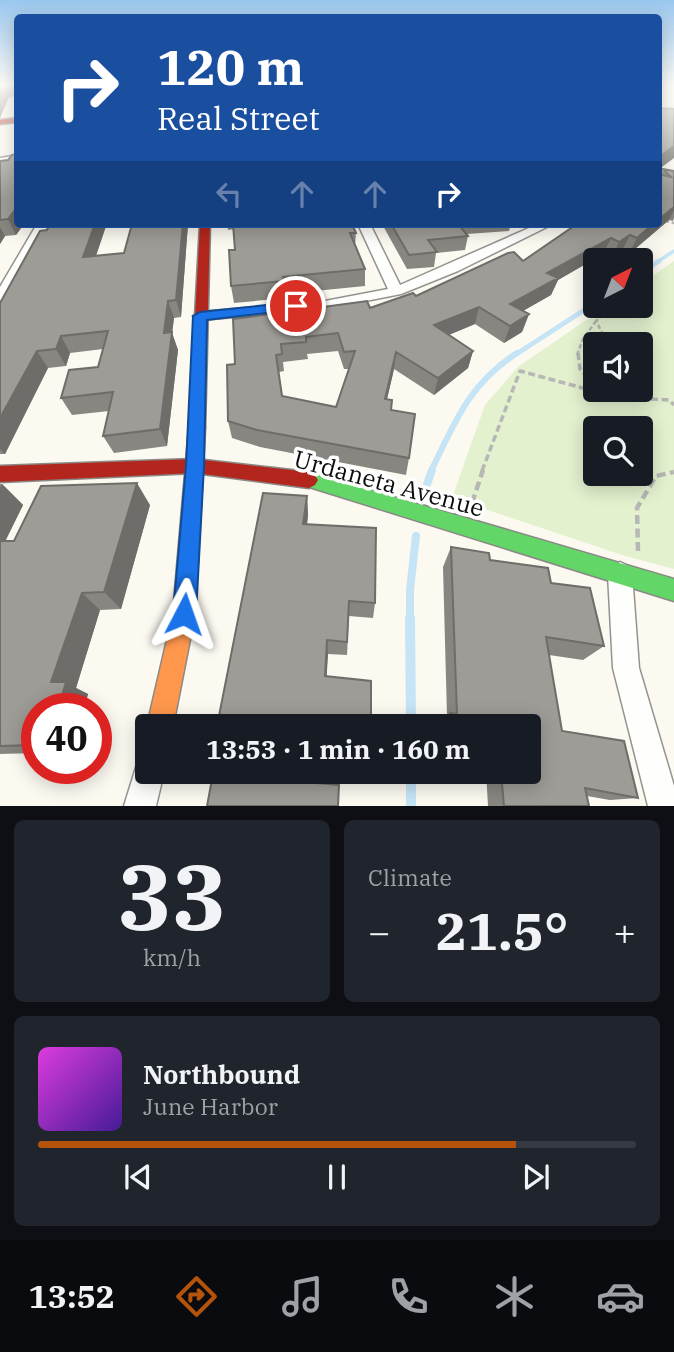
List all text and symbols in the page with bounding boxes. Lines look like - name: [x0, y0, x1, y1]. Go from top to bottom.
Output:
- text: 120 m: [157, 35, 304, 98]
- icon: right: [42, 42, 133, 133]
- text: Real Street: [157, 97, 320, 139]
- icon: left: [210, 175, 248, 213]
- icon: ahead: [283, 175, 321, 213]
- icon: ahead: [356, 175, 394, 213]
- icon: right: [429, 175, 467, 213]
- north arrow: [583, 248, 653, 318]
- map controls: [583, 248, 653, 486]
- pin: [266, 276, 326, 336]
- icon: arrive: [277, 287, 315, 325]
- button: sound: [583, 332, 653, 402]
- button: search: [583, 416, 653, 486]
- street label: Urdaneta Avenue: [290, 442, 488, 524]
- position arrow: [147, 577, 221, 651]
- speed limit sign: 40: [21, 693, 112, 784]
- text: 13:53 · 1 min · 160 m: [206, 732, 470, 766]
- text: 33: [117, 837, 227, 955]
- text: Climate: [368, 862, 452, 892]
- text: 21.5°: [436, 897, 568, 964]
- text: −: [368, 907, 391, 956]
- text: +: [613, 907, 636, 956]
- text: km/h: [143, 942, 201, 972]
- text: Northbound: [143, 1057, 300, 1091]
- text: June Harbor: [143, 1091, 278, 1121]
- icon: previous: [119, 1158, 157, 1196]
- icon: pause: [318, 1158, 356, 1196]
- icon: next: [517, 1158, 555, 1196]
- icon: directions: [172, 1272, 221, 1321]
- icon: music: [278, 1272, 327, 1321]
- icon: phone: [384, 1272, 433, 1321]
- icon: climate: [490, 1272, 539, 1321]
- icon: car: [596, 1272, 645, 1321]
- text: 13:52: [29, 1275, 115, 1317]

